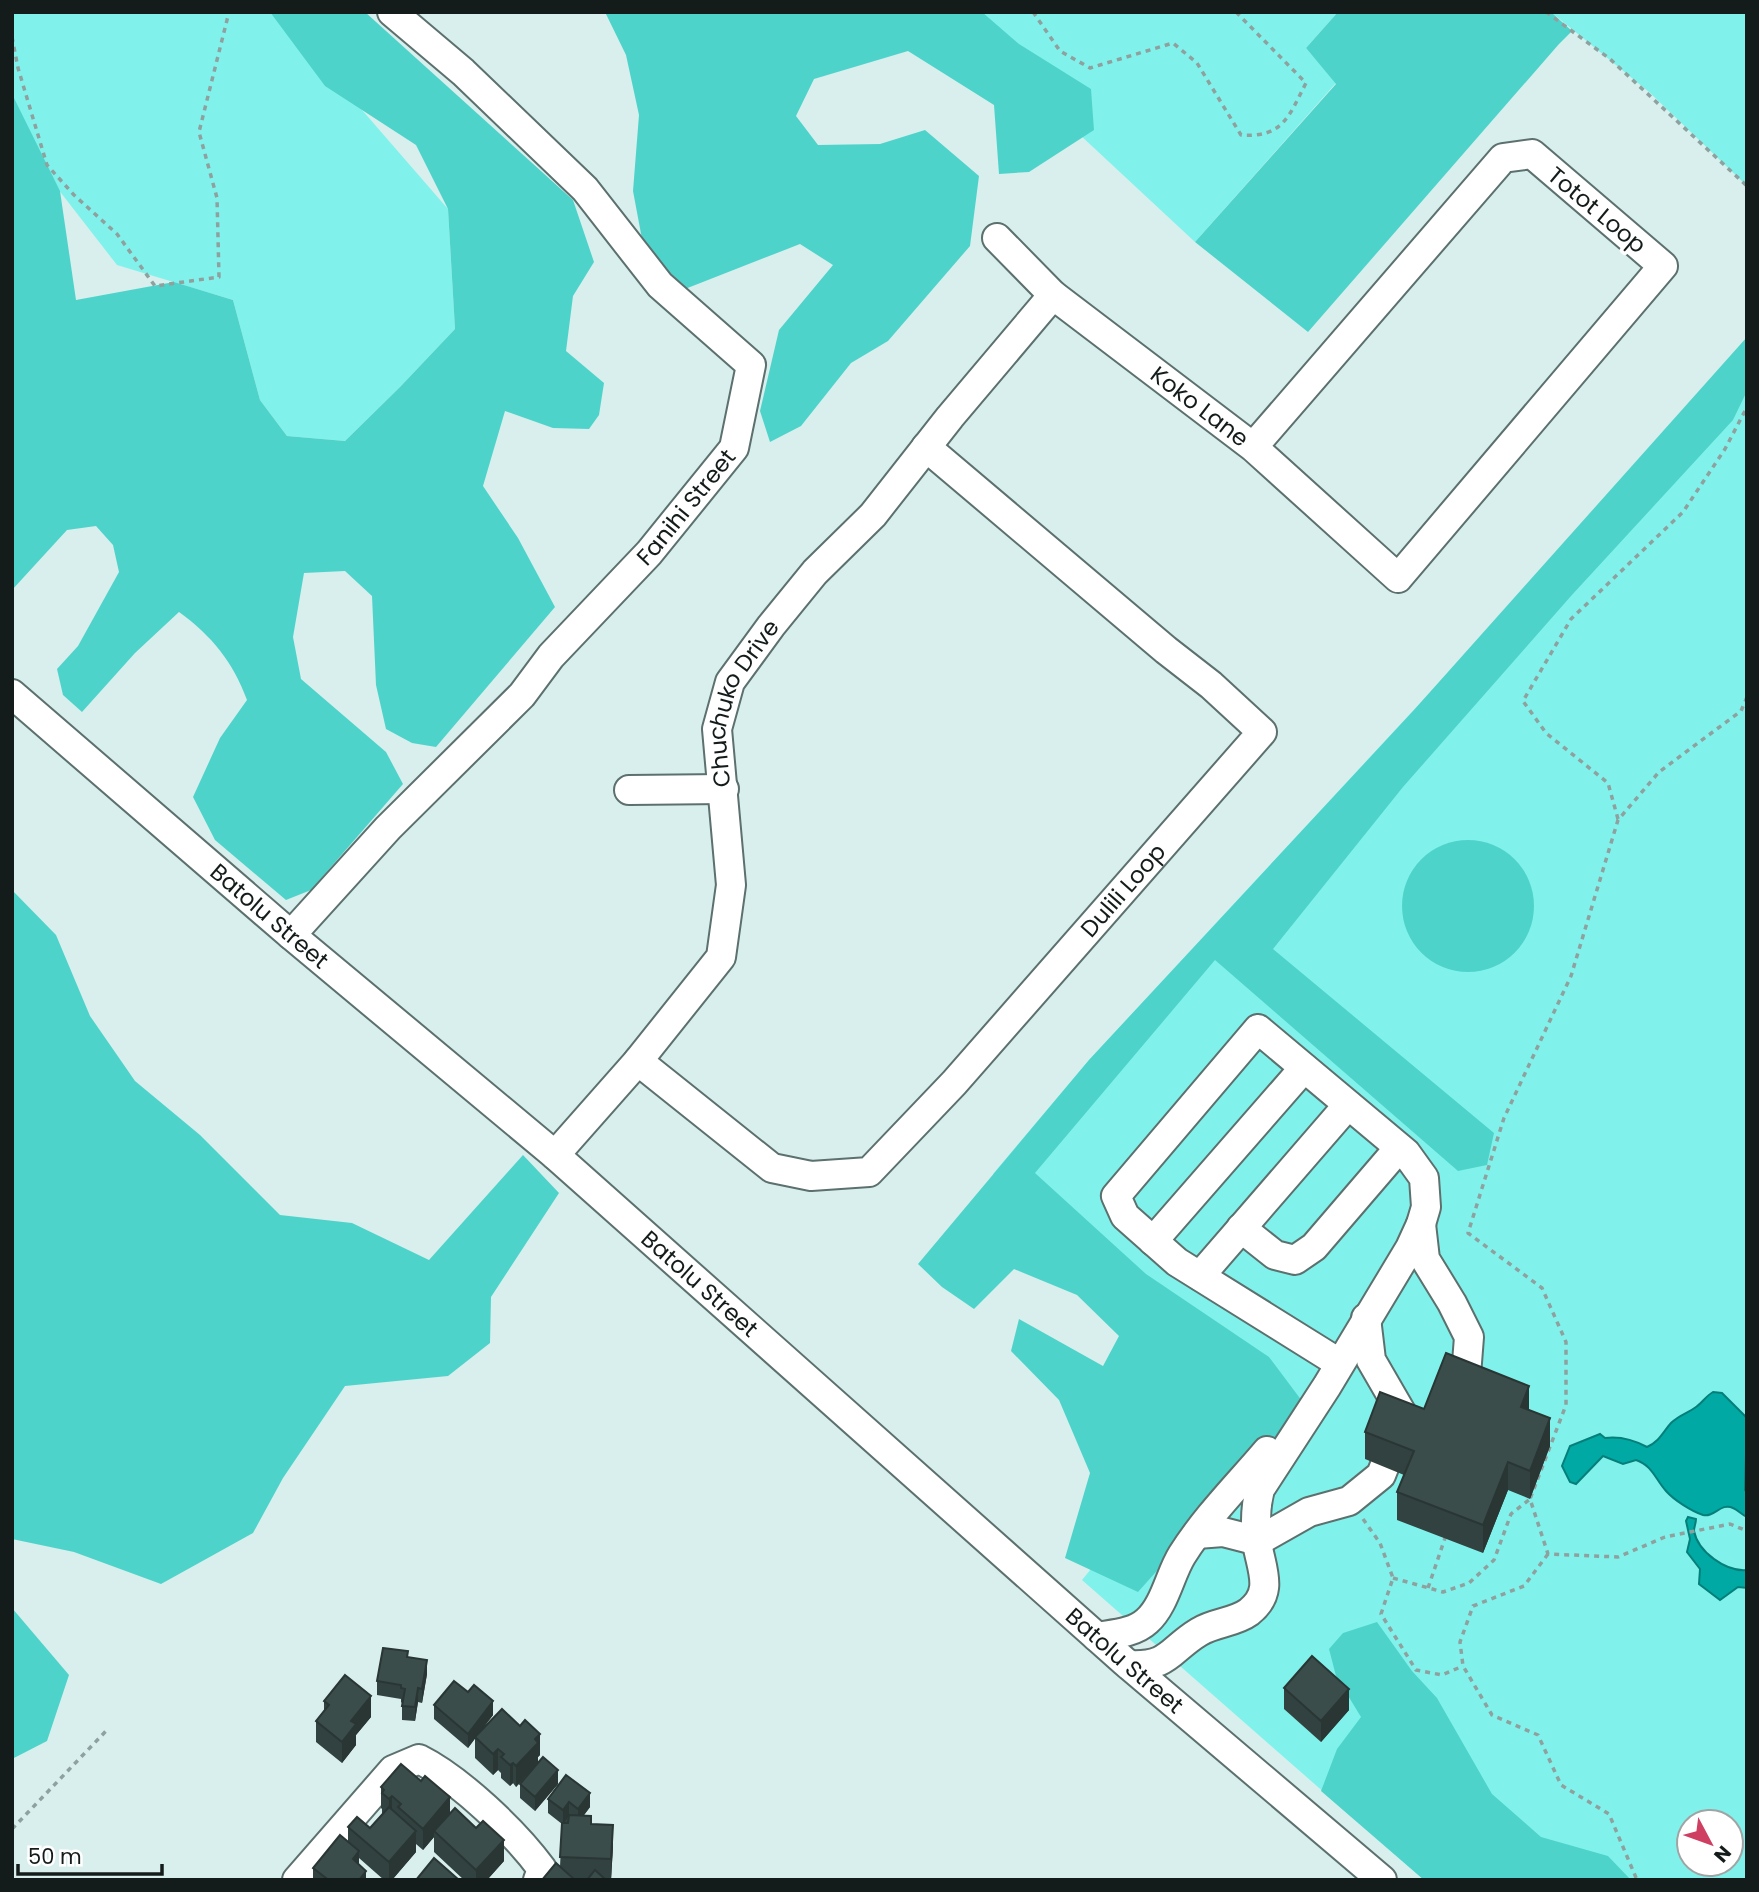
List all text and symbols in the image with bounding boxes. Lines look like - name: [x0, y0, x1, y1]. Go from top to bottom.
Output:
- street label: Totot Loop: [1541, 159, 1653, 261]
- street label: Koko Lane: [1144, 359, 1255, 454]
- street label: Fanihi Street: [629, 442, 743, 573]
- street label: Chuchuko Drive: [701, 613, 787, 789]
- street label: Dulili Loop: [1073, 836, 1173, 944]
- street label: Batolu Street: [203, 856, 336, 976]
- street label: Batolu Street: [634, 1223, 765, 1344]
- street label: Batolu Street: [1059, 1600, 1190, 1721]
- north arrow: [1675, 1808, 1745, 1878]
- scale bar: [18, 1832, 161, 1876]
- text: N: [1708, 1840, 1737, 1868]
- text: 50 m: [28, 1842, 82, 1871]

